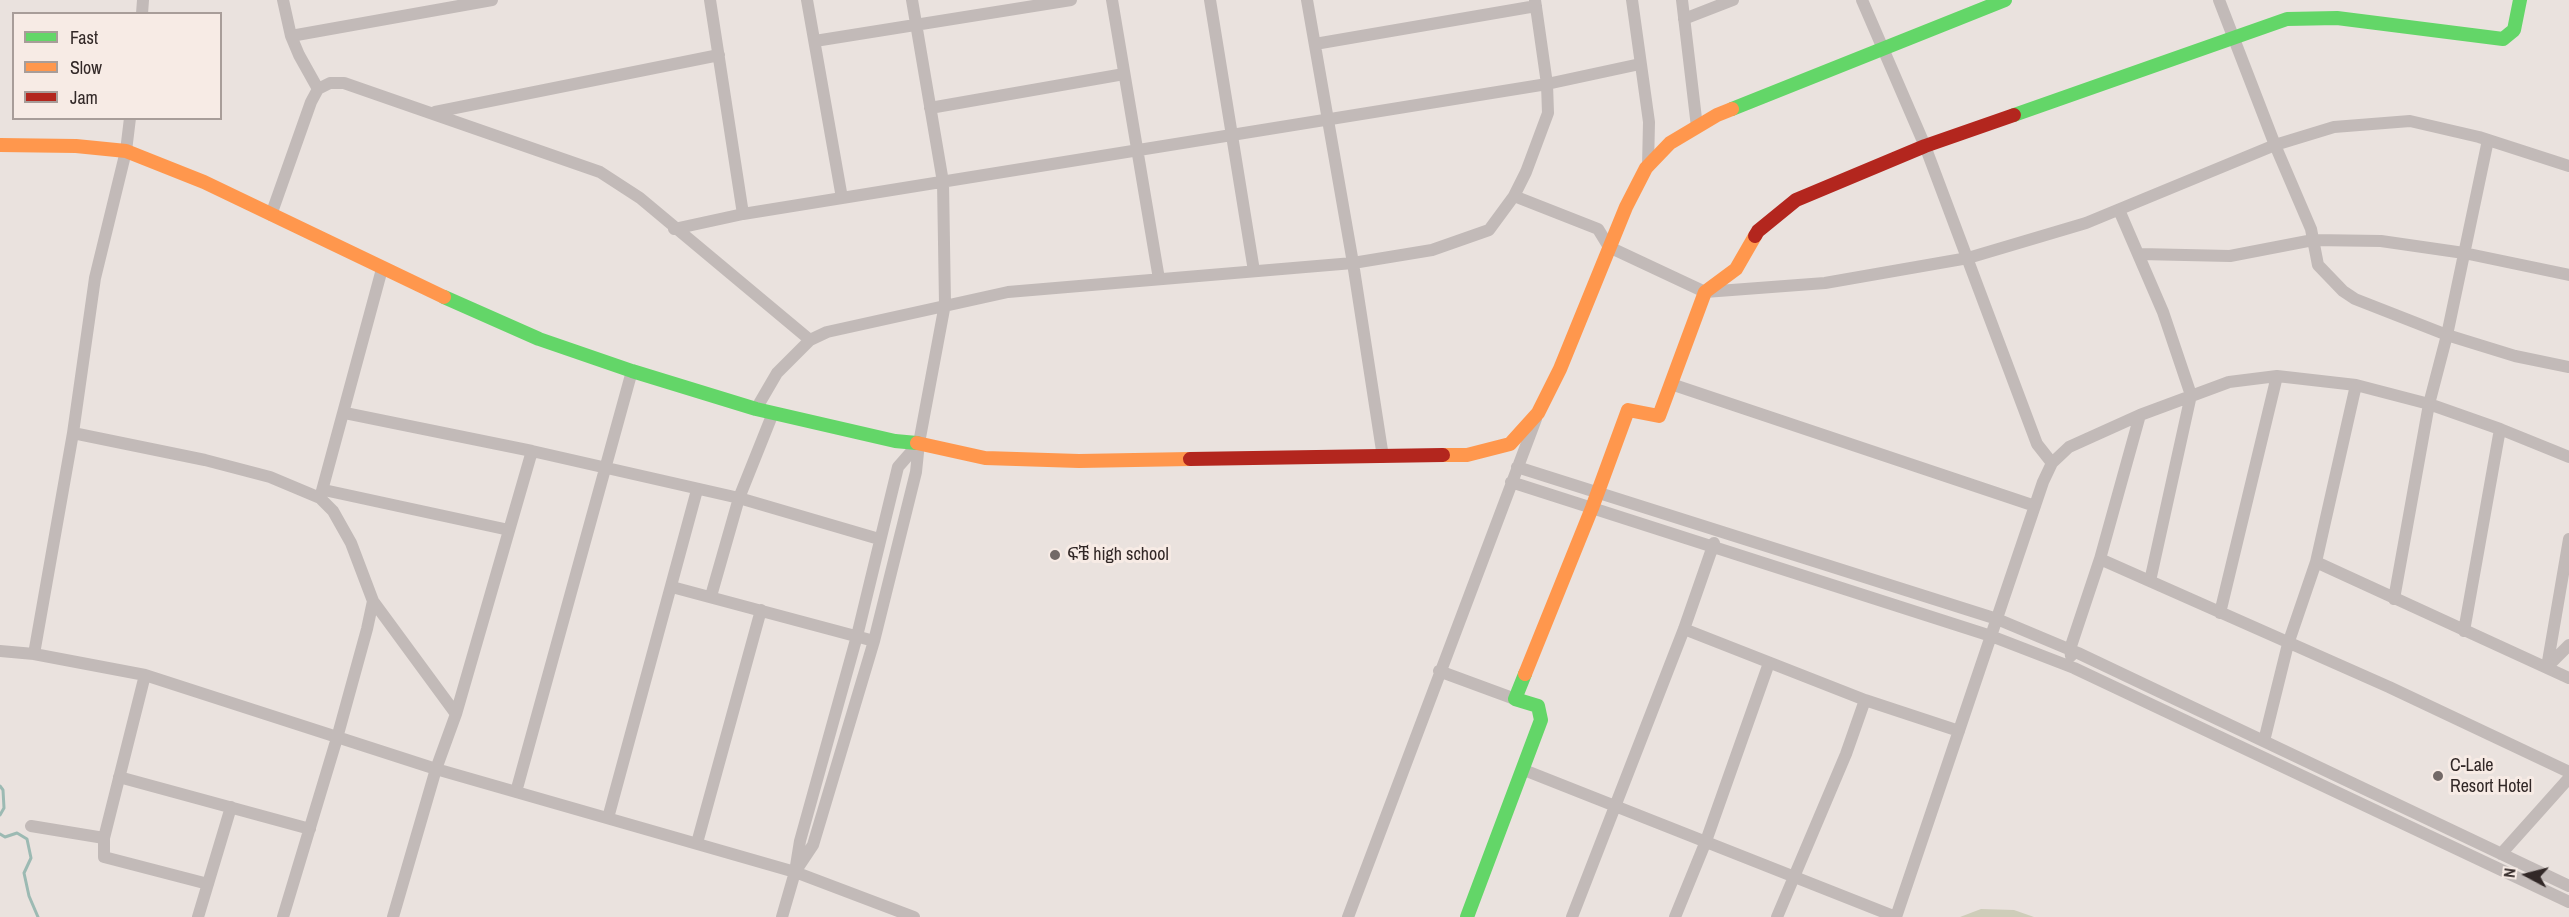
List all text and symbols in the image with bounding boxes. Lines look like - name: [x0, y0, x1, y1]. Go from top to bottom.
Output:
- legend: [12, 12, 222, 120]
- text: Fast: [70, 25, 98, 50]
- text: Slow: [70, 55, 102, 80]
- text: Jam: [70, 85, 98, 110]
- place label: ፍቼ high school: [1067, 544, 1169, 566]
- marker: ፍቼ high school: [1048, 548, 1062, 562]
- place label: C-Lale Resort Hotel: [2450, 755, 2532, 798]
- marker: C-Lale Resort Hotel: [2431, 769, 2445, 783]
- north arrow: [2497, 845, 2557, 905]
- text: N: [2498, 867, 2521, 879]

